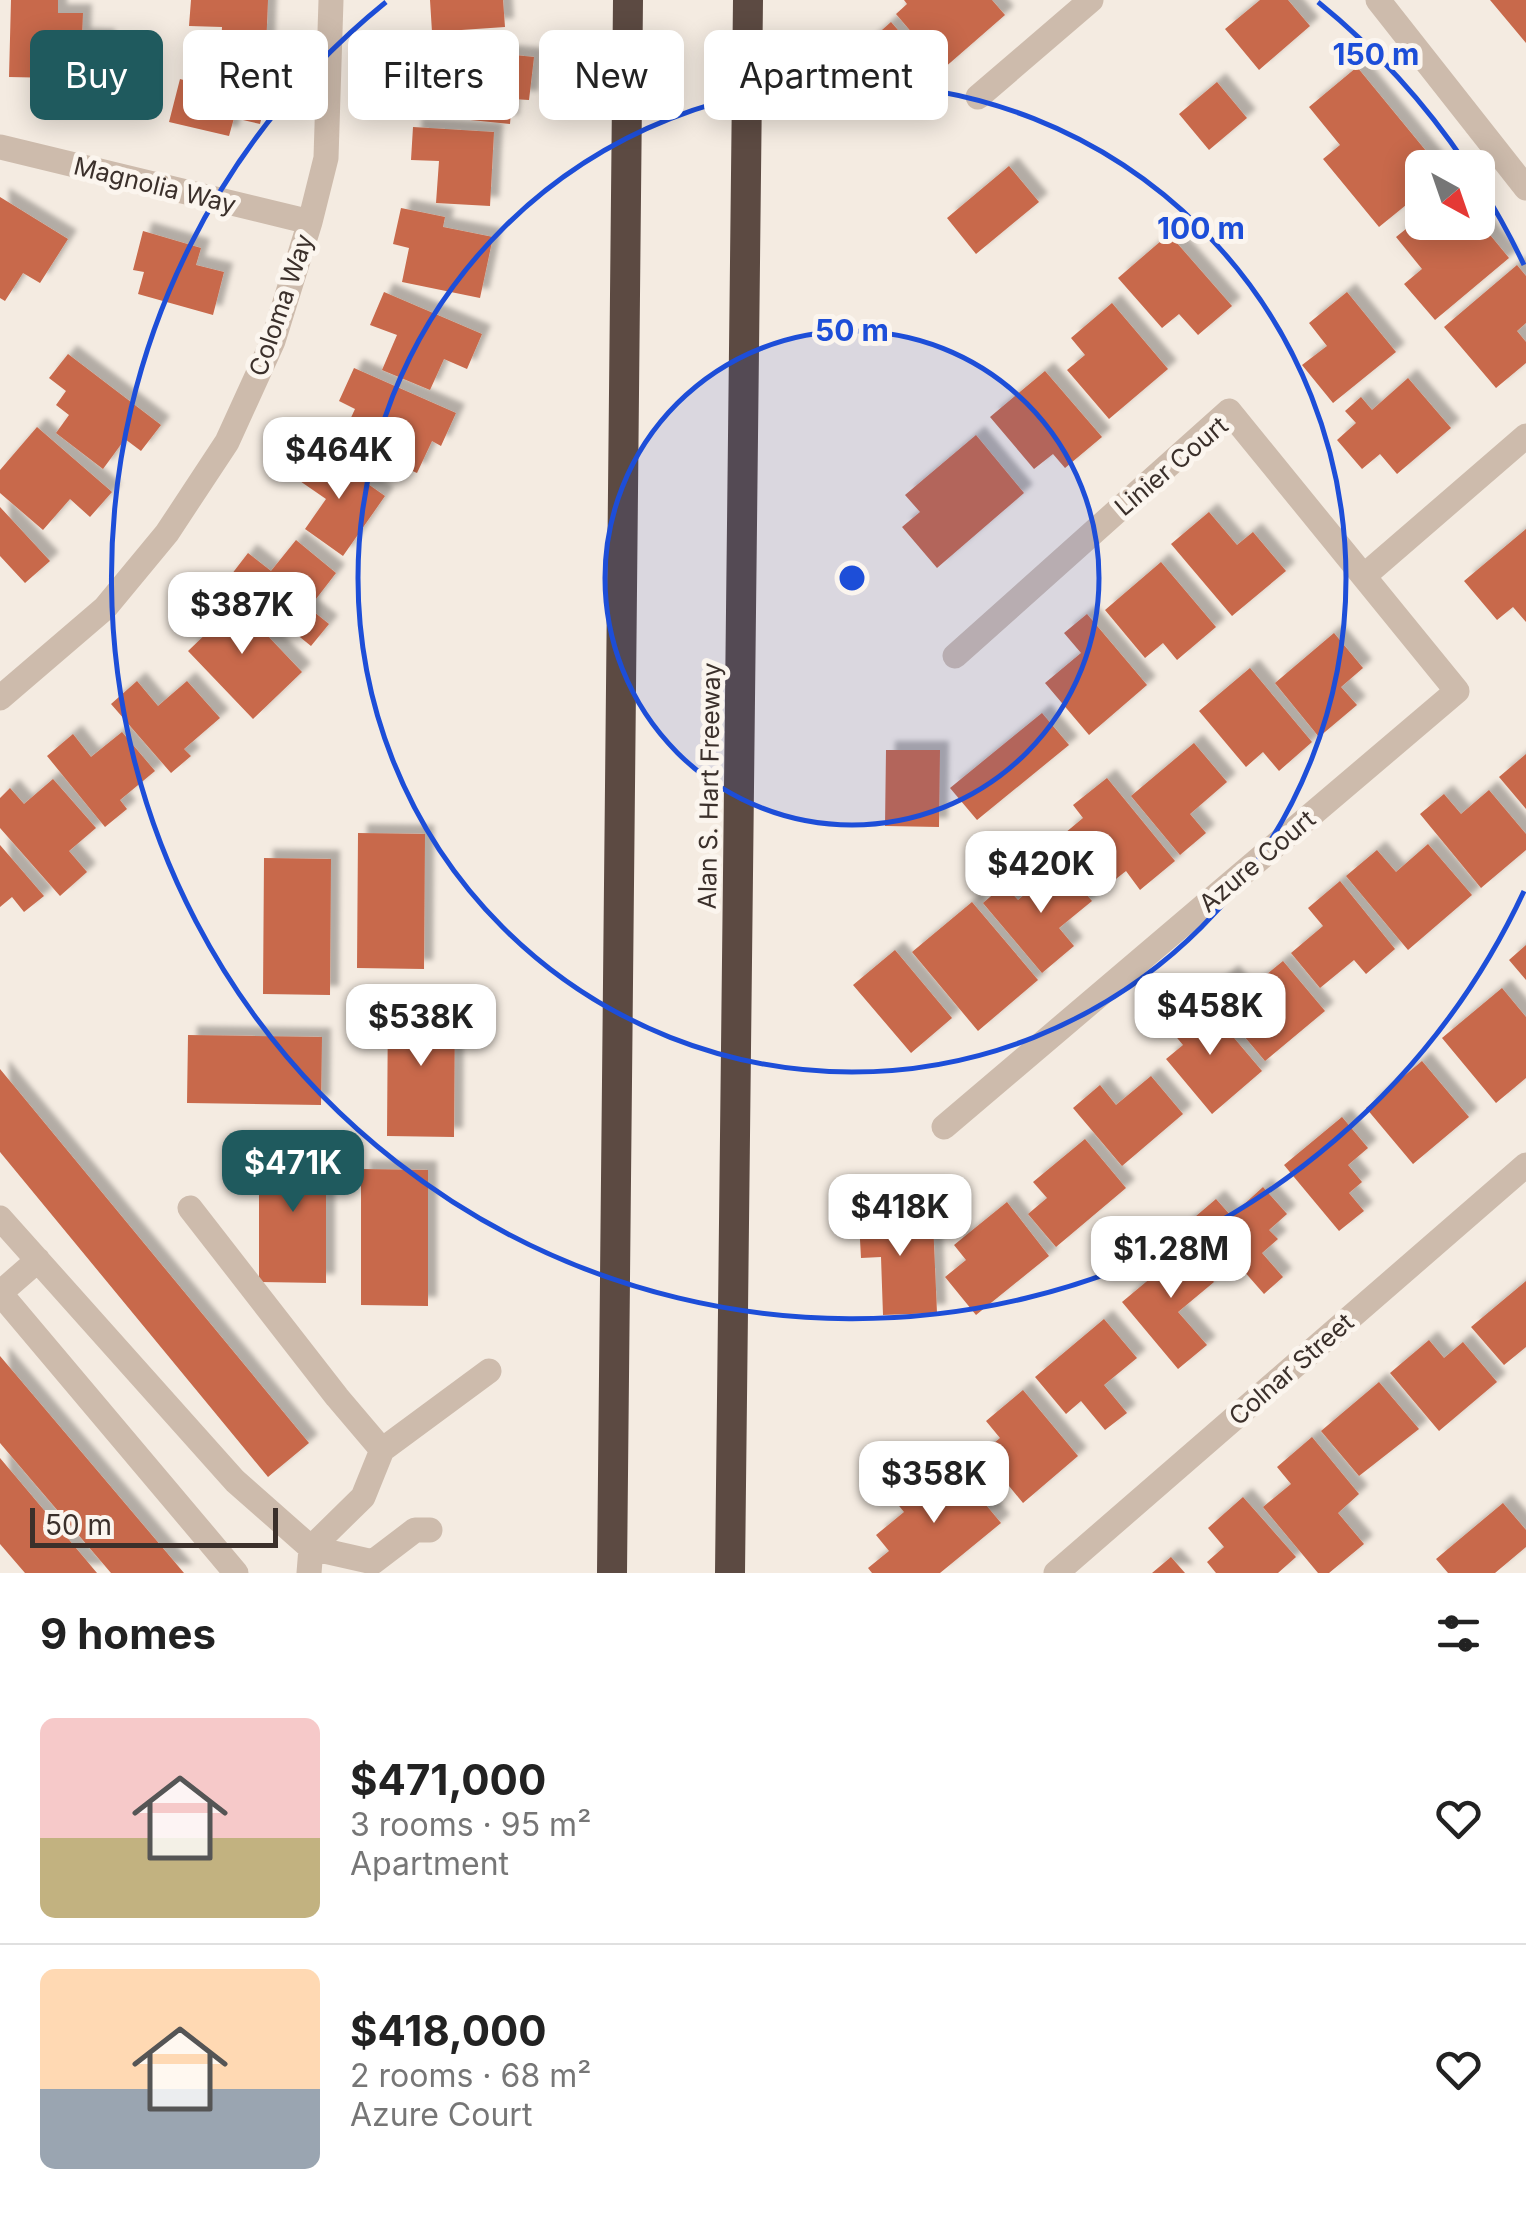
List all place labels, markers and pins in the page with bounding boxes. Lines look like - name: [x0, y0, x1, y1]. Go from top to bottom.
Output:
- pin: $464K: [269, 417, 409, 502]
- centre of rings: [834, 560, 870, 596]
- pin: $387K: [172, 572, 312, 657]
- pin: $420K: [971, 831, 1111, 916]
- pin: $458K: [1140, 973, 1280, 1058]
- pin: $538K: [351, 984, 491, 1069]
- pin: $471K: [223, 1130, 363, 1215]
- pin: $418K: [830, 1174, 970, 1259]
- pin: $1.28M: [1090, 1216, 1252, 1301]
- pin: $358K: [864, 1441, 1004, 1526]

